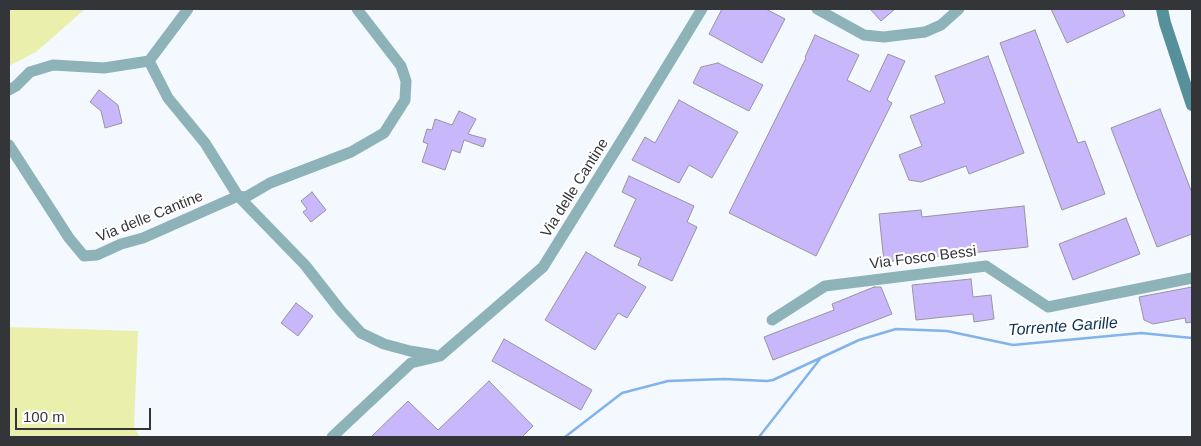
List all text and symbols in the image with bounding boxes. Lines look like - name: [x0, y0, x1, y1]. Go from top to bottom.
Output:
- street label: Via delle Cantine: [537, 135, 613, 241]
- street label: Via delle Cantine: [94, 187, 206, 247]
- street label: Via Fosco Bessi: [869, 243, 977, 273]
- water label: Torrente Garille: [1008, 314, 1118, 340]
- scale bar: [18, 398, 154, 430]
- text: 100 m: [23, 408, 65, 425]

